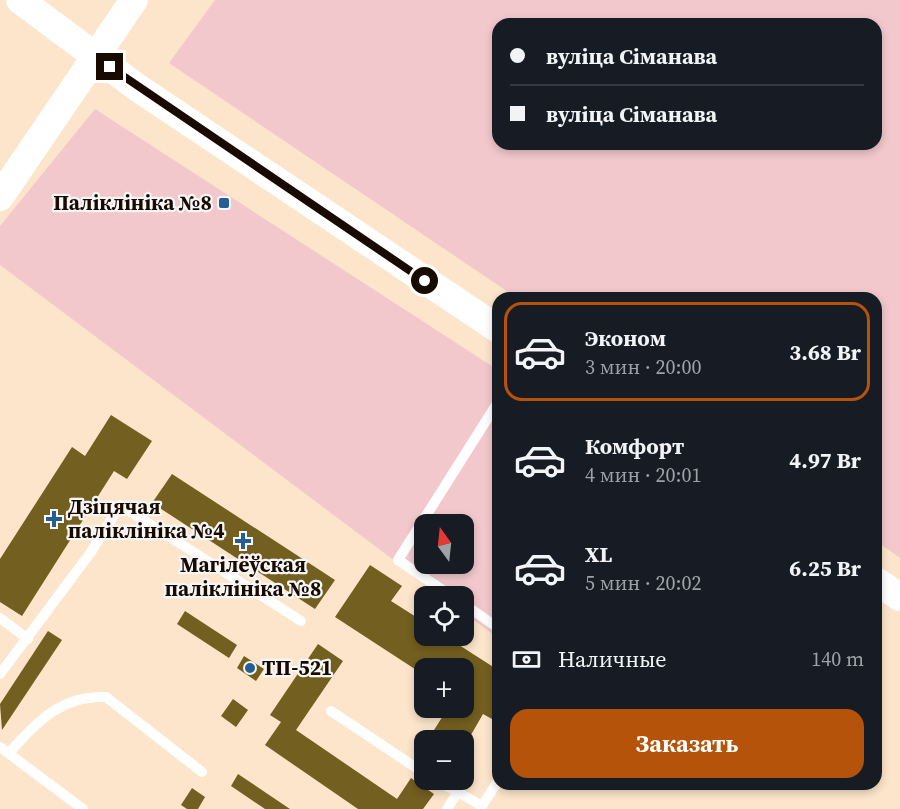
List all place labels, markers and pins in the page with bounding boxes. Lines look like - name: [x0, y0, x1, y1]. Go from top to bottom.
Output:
- place label: Паліклініка №8: [53, 188, 212, 217]
- marker: Паліклініка №8: [217, 196, 231, 210]
- place label: Дзіцячая паліклініка №4: [68, 492, 225, 545]
- marker: Дзіцячая паліклініка №4: [45, 510, 63, 528]
- marker: Магілёўская паліклініка №8: [234, 532, 252, 550]
- place label: Магілёўская паліклініка №8: [165, 550, 321, 603]
- place label: ТП-521: [262, 653, 332, 682]
- marker: ТП-521: [243, 661, 257, 675]

